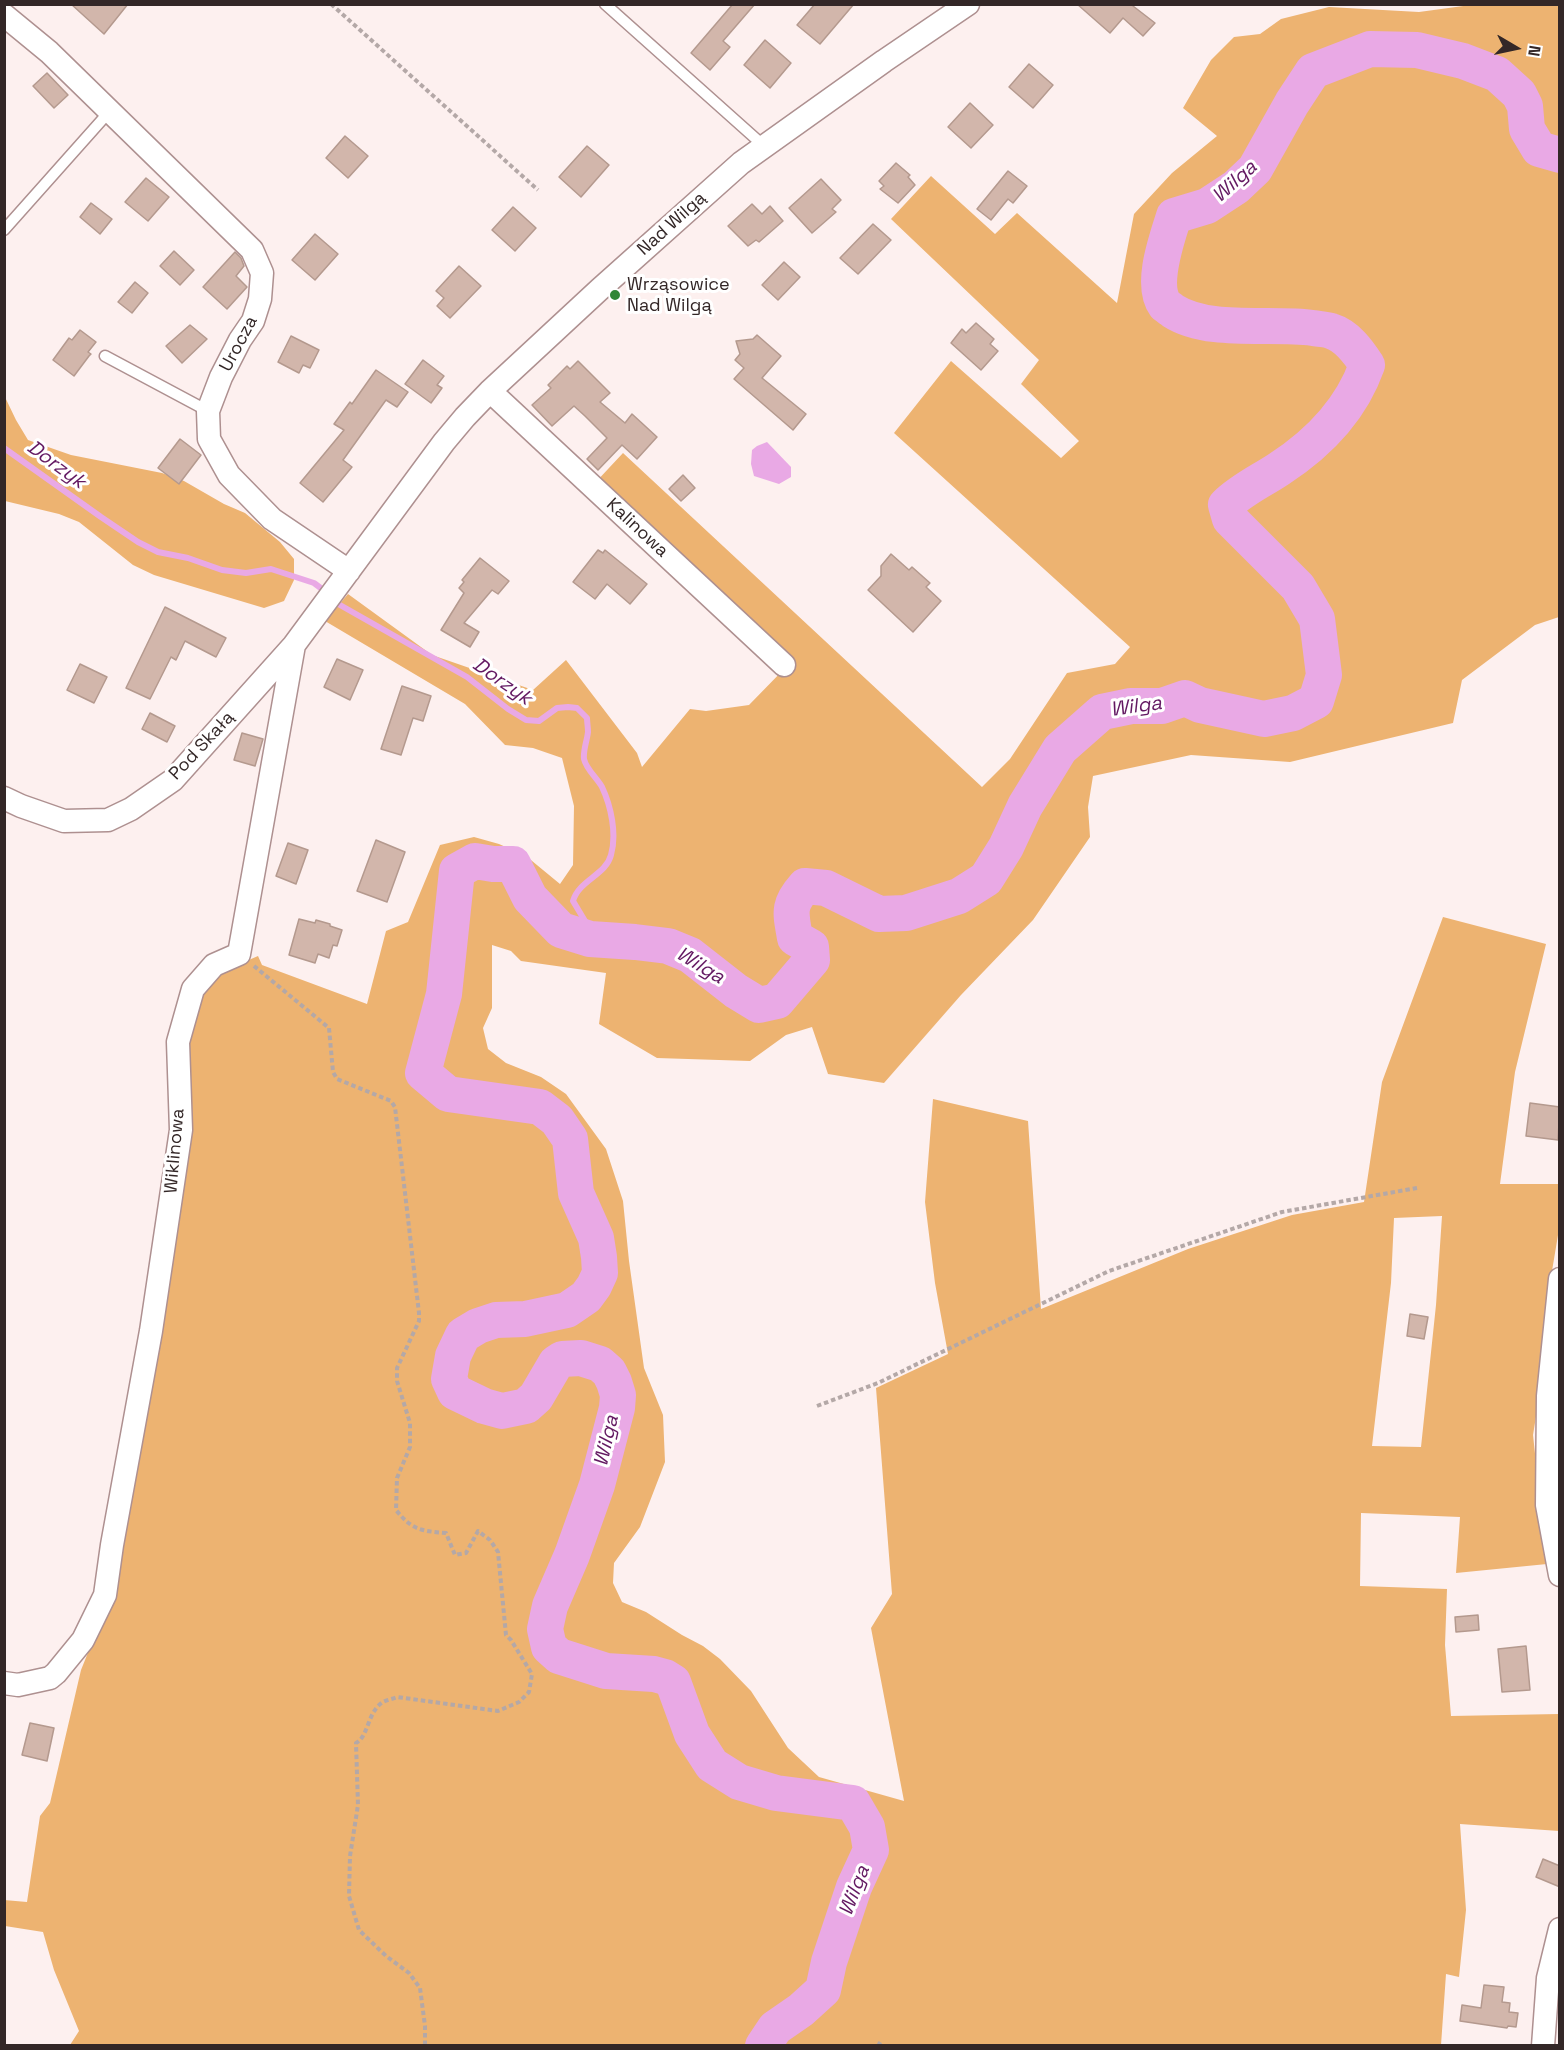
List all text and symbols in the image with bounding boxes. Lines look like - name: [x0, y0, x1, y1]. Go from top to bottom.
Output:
- north arrow: [1486, 18, 1546, 78]
- text: N: [1523, 44, 1545, 58]
- water label: Wilga: [1208, 156, 1262, 208]
- street label: Nad Wilgą: [633, 188, 711, 260]
- place label: Wrząsowice Nad Wilgą: [627, 274, 730, 316]
- marker: Wrząsowice Nad Wilgą: [608, 288, 622, 302]
- street label: Urocza: [215, 313, 263, 375]
- water label: Dorzyk: [22, 436, 90, 494]
- street label: Kalinowa: [602, 494, 672, 562]
- water label: Dorzyk: [468, 653, 536, 711]
- water label: Wilga: [1109, 692, 1163, 722]
- street label: Pod Skałą: [165, 707, 239, 785]
- water label: Wilga: [672, 942, 728, 990]
- street label: Wiklinowa: [161, 1108, 189, 1194]
- water label: Wilga: [589, 1413, 625, 1469]
- water label: Wilga: [835, 1863, 875, 1919]

